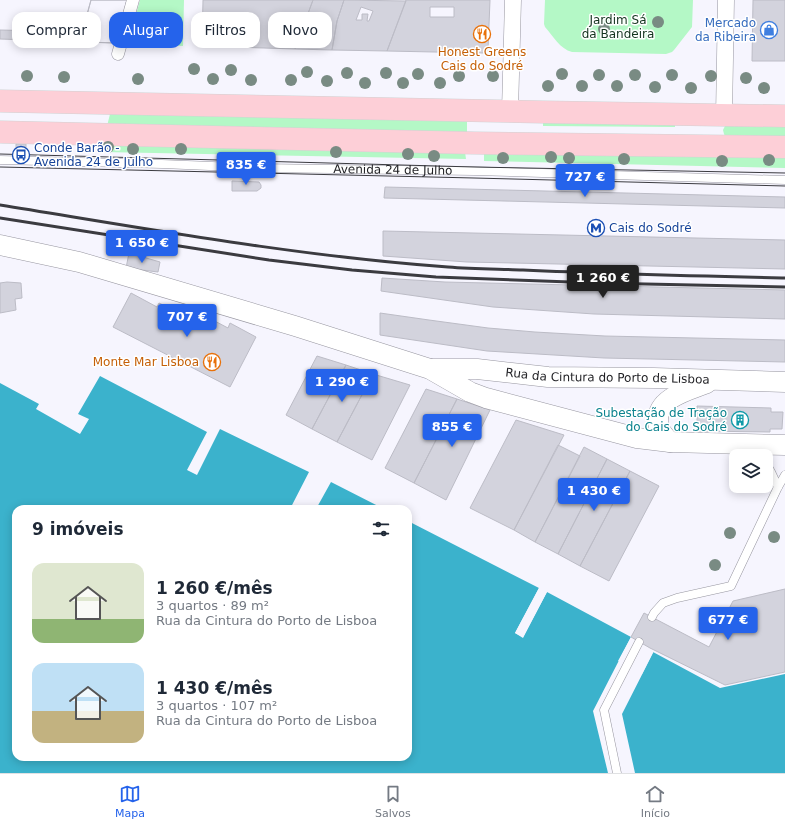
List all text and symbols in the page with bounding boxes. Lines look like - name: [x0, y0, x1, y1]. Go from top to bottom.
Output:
- chip: Comprar: [12, 12, 101, 48]
- chip: Alugar: [109, 12, 183, 48]
- chip: Filtros: [191, 12, 260, 48]
- chip: Novo: [268, 12, 332, 48]
- park label: Jardim Sá da Bandeira: [582, 13, 654, 41]
- place label: Mercado da Ribeira: [695, 16, 756, 44]
- shop icon: Mercado da Ribeira: [759, 20, 779, 40]
- restaurant icon: Honest Greens Cais do Sodré: [472, 24, 492, 44]
- place label: Honest Greens Cais do Sodré: [438, 45, 526, 73]
- place label: Conde Barão - Avenida 24 de Julho: [34, 141, 153, 169]
- bus stop icon: Conde Barão - Avenida 24 de Julho: [11, 145, 31, 165]
- pin: 835 €: [218, 152, 274, 186]
- text: 835 €: [226, 157, 266, 172]
- street label: Avenida 24 de Julho: [333, 162, 453, 178]
- pin: 727 €: [557, 164, 613, 198]
- text: 727 €: [565, 169, 605, 184]
- metro station icon: Cais do Sodré: [586, 218, 606, 238]
- place label: Cais do Sodré: [609, 221, 692, 235]
- pin: 1 650 €: [105, 230, 179, 264]
- text: 1 650 €: [115, 235, 169, 250]
- pin: 1 260 €: [566, 265, 640, 299]
- text: 1 260 €: [576, 270, 630, 285]
- pin: 707 €: [159, 304, 215, 338]
- text: 707 €: [167, 309, 207, 324]
- restaurant icon: Monte Mar Lisboa: [202, 352, 222, 372]
- place label: Monte Mar Lisboa: [93, 355, 199, 369]
- street label: Rua da Cintura do Porto de Lisboa: [505, 365, 710, 387]
- pin: 1 290 €: [305, 369, 379, 403]
- text: 1 290 €: [315, 374, 369, 389]
- place label: Subestação de Tração do Cais do Sodré: [595, 406, 727, 434]
- building icon: Subestação de Tração do Cais do Sodré: [730, 410, 750, 430]
- pin: 855 €: [424, 414, 480, 448]
- text: 855 €: [432, 419, 472, 434]
- map controls: [729, 449, 773, 493]
- button: layers: [729, 449, 773, 493]
- pin: 1 430 €: [557, 478, 631, 512]
- text: 1 430 €: [567, 483, 621, 498]
- icon: filters: [370, 518, 392, 540]
- text: 9 imóveis: [32, 519, 124, 539]
- text: 1 260 €/mês: [156, 578, 273, 598]
- icon: home: [64, 579, 112, 627]
- text: 3 quartos · 89 m²: [156, 598, 269, 613]
- pin: 677 €: [700, 607, 756, 641]
- text: 677 €: [708, 612, 748, 627]
- text: Rua da Cintura do Porto de Lisboa: [156, 613, 377, 628]
- text: 1 430 €/mês: [156, 678, 273, 698]
- icon: home: [64, 679, 112, 727]
- text: 3 quartos · 107 m²: [156, 698, 277, 713]
- text: Rua da Cintura do Porto de Lisboa: [156, 713, 377, 728]
- tab: Mapa: [115, 783, 145, 820]
- tab: Salvos: [375, 783, 411, 820]
- tab: Início: [641, 783, 670, 820]

